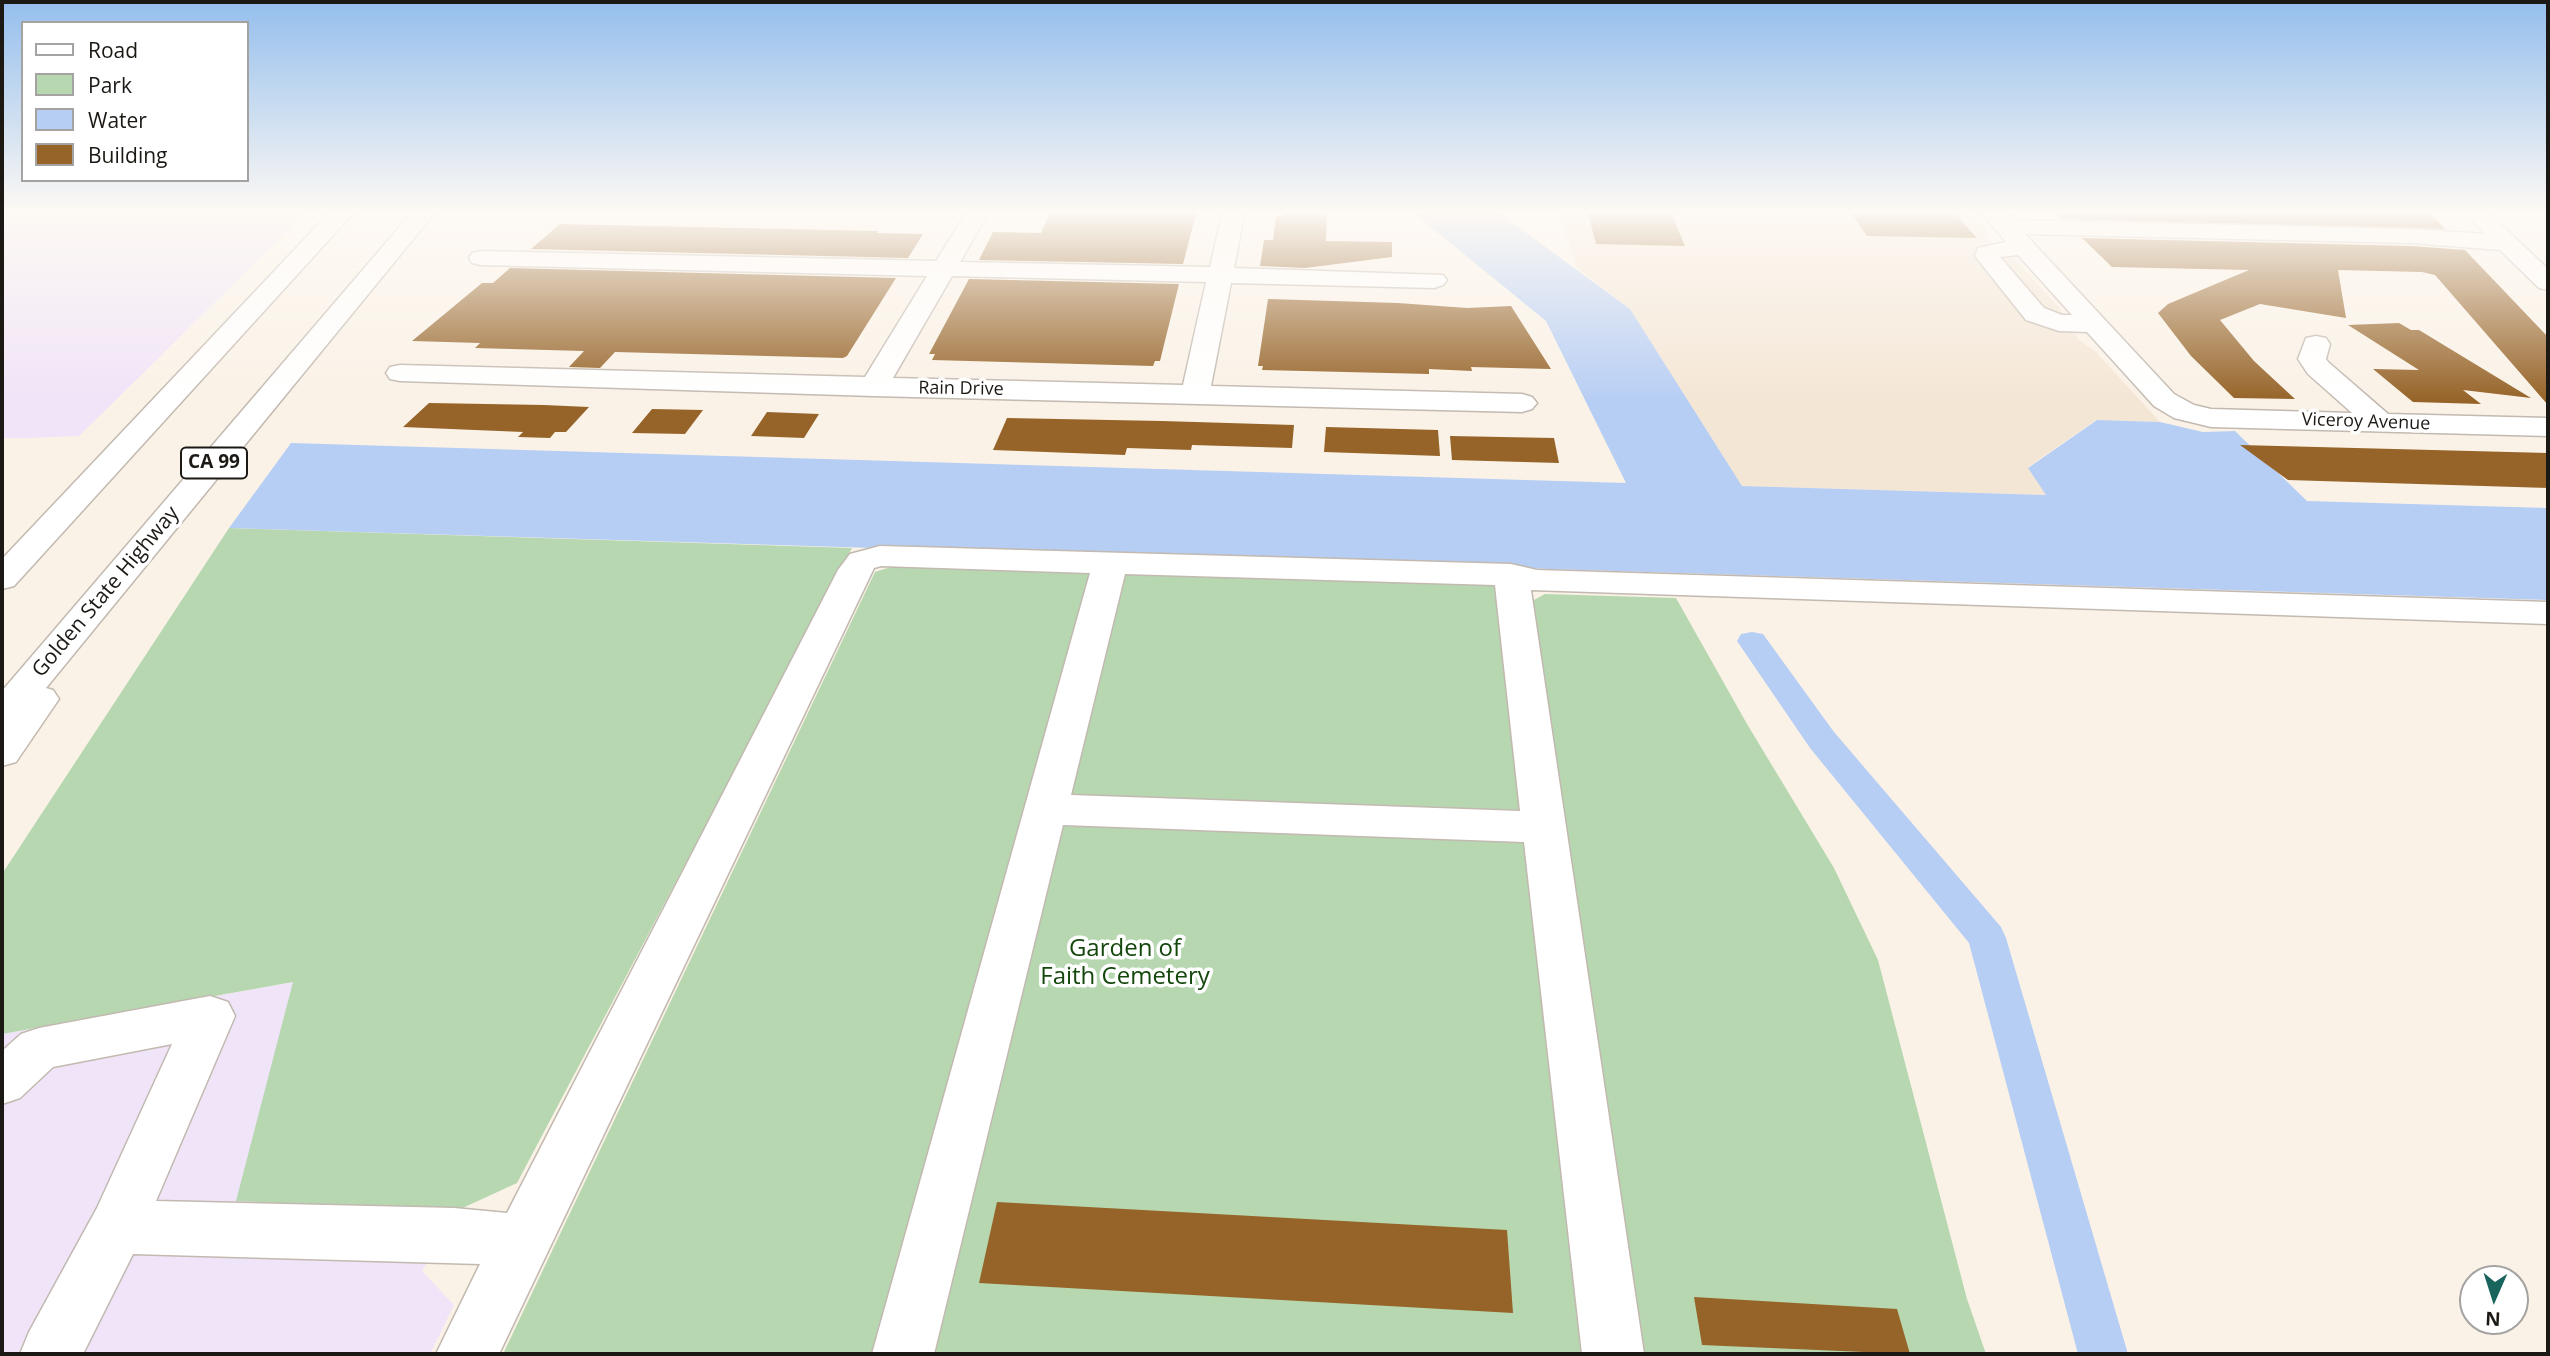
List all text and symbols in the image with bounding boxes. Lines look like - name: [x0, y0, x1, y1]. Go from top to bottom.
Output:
- legend: [21, 21, 248, 182]
- text: Road: [88, 36, 138, 64]
- text: Park: [88, 71, 132, 99]
- text: Water: [88, 106, 147, 134]
- text: Building: [88, 141, 167, 169]
- street label: Rain Drive: [918, 377, 1004, 401]
- street label: Viceroy Avenue: [2301, 409, 2431, 435]
- road number: CA 99: [181, 447, 247, 478]
- street label: Golden State Highway: [27, 502, 185, 682]
- park label: Garden of Faith Cemetery: [1040, 935, 1210, 991]
- north arrow: [2459, 1265, 2529, 1335]
- text: N: [2485, 1306, 2501, 1332]

